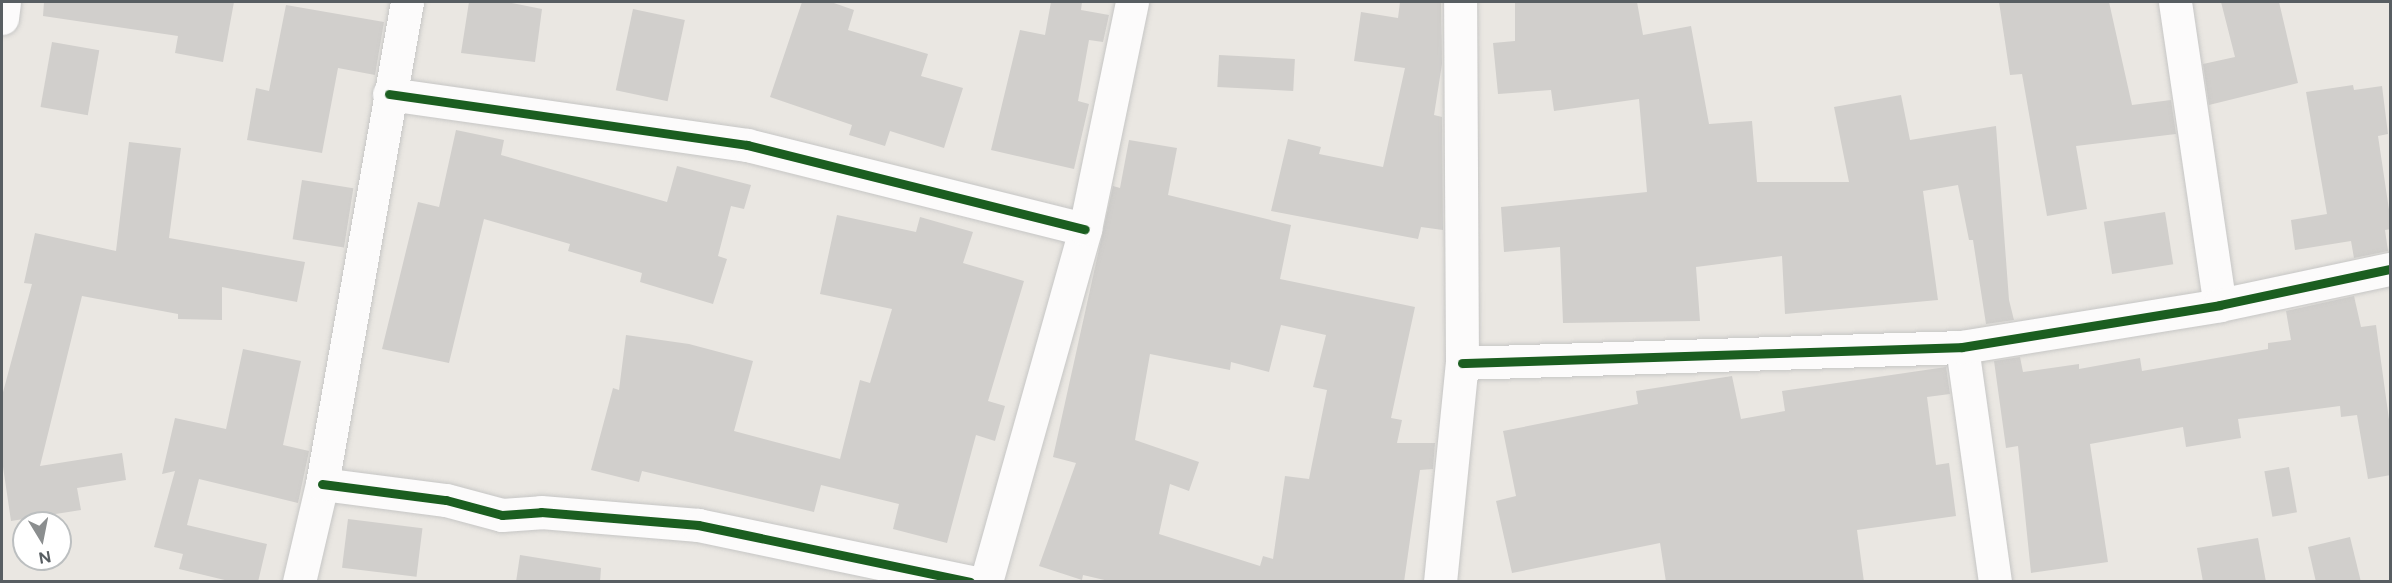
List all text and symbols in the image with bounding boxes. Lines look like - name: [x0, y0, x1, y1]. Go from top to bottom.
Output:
- north arrow: [12, 511, 72, 571]
- text: N: [37, 547, 53, 568]

